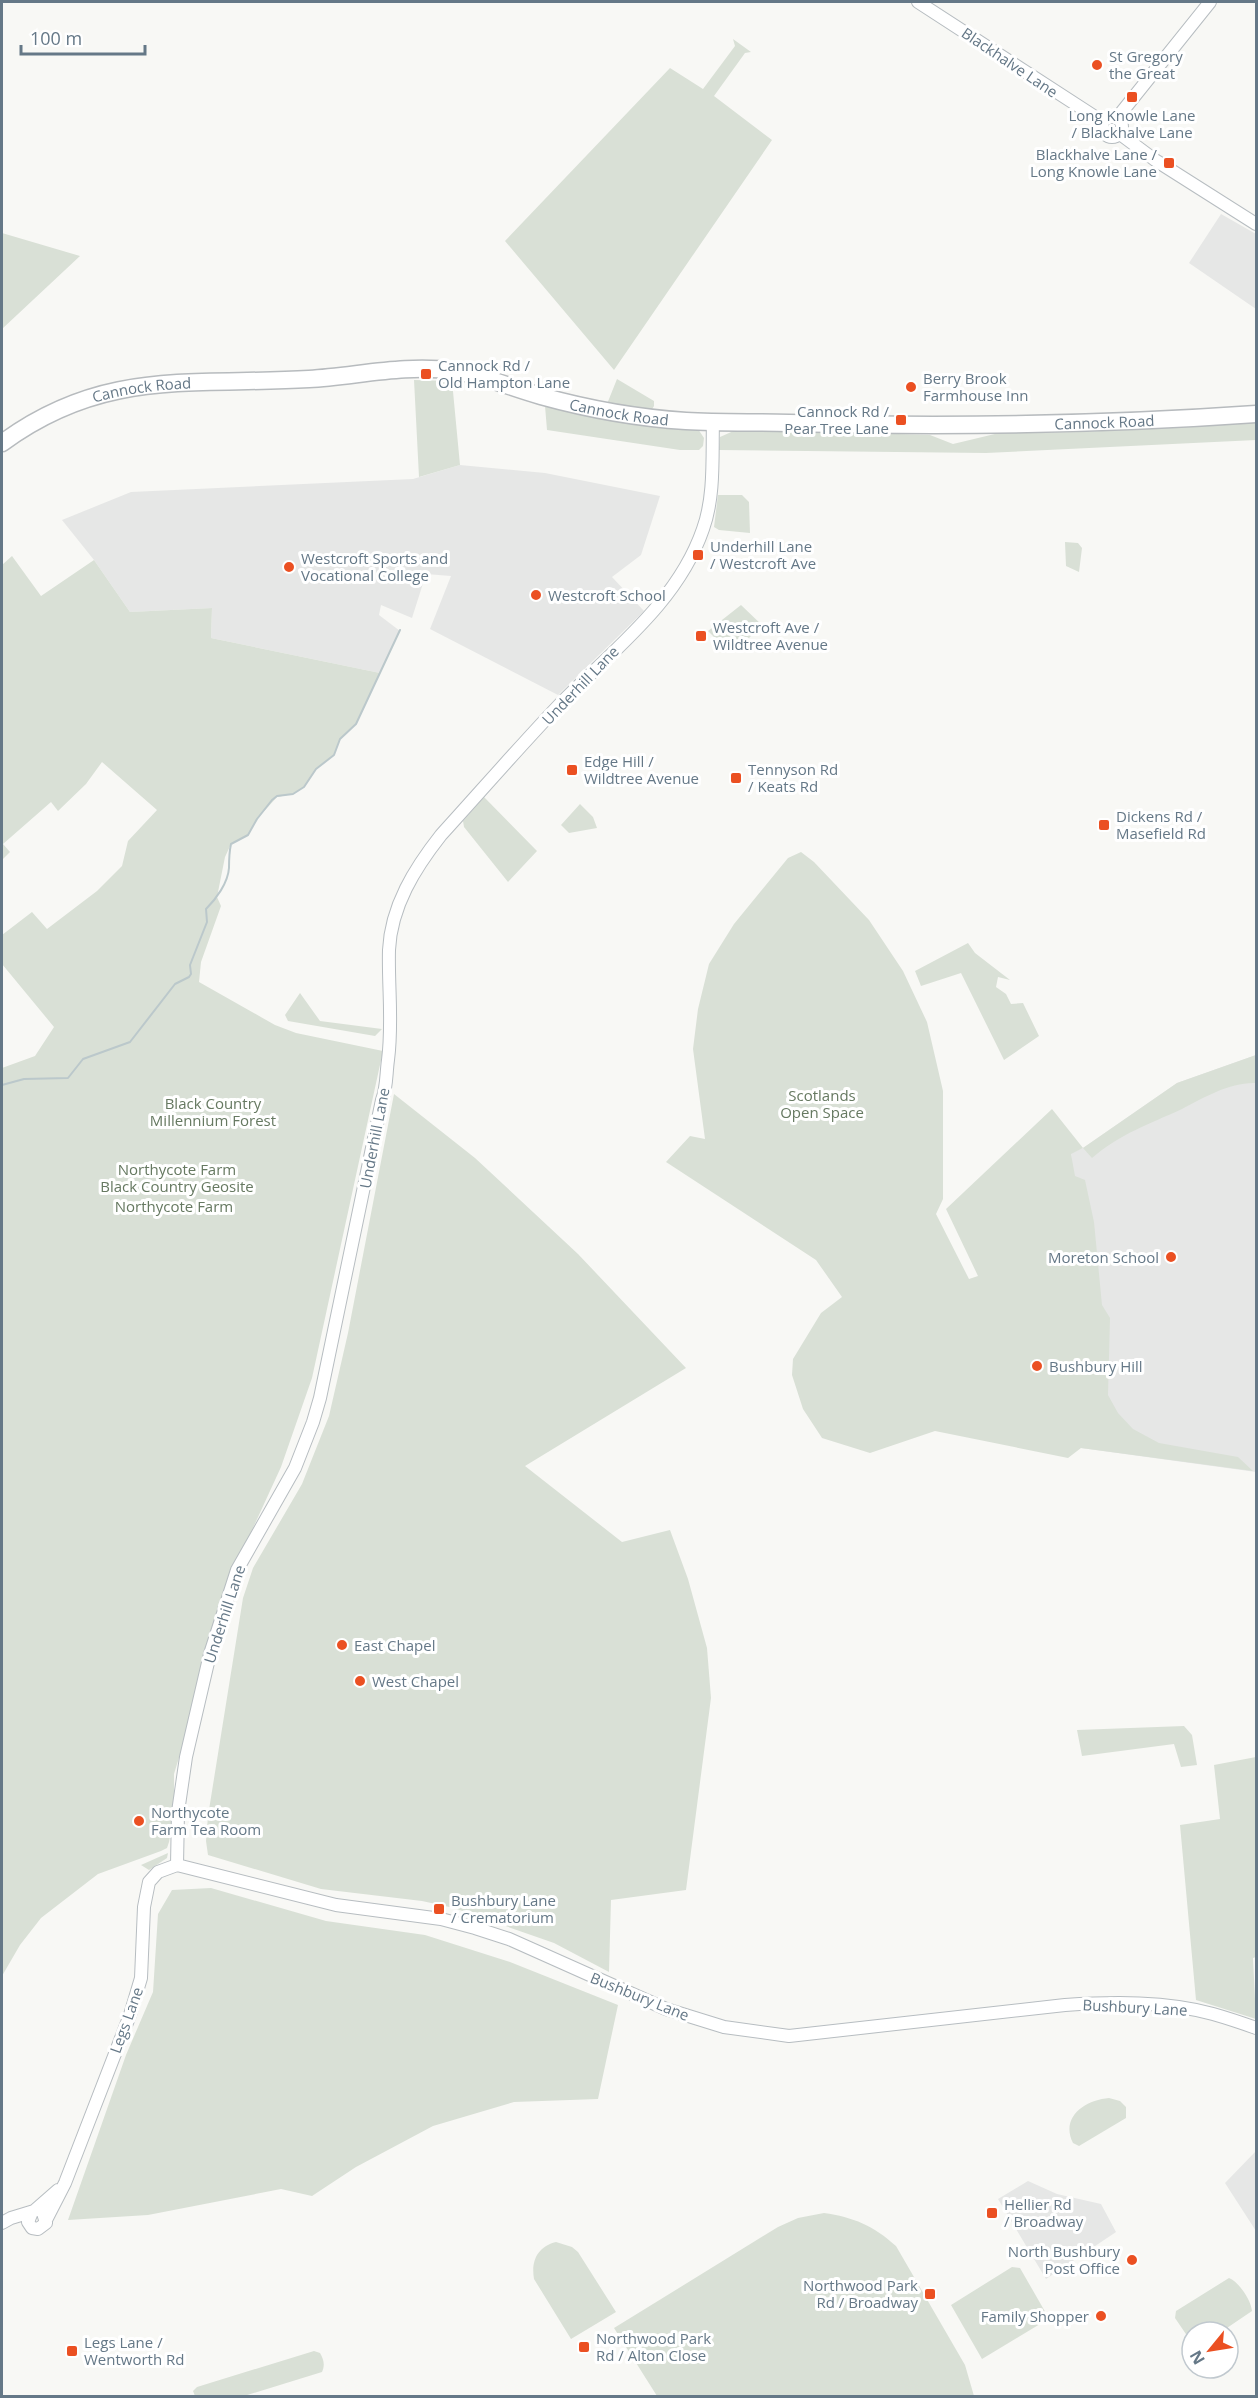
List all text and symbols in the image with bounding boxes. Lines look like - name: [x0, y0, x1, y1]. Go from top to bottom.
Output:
- scale bar: [21, 18, 146, 56]
- street label: Blackhalve Lane: [958, 22, 1062, 102]
- text: 100 m: [30, 26, 82, 50]
- place label: St Gregory the Great: [1109, 46, 1183, 83]
- marker: St Gregory the Great: [1090, 58, 1104, 72]
- marker: Long Knowle Lane / Blackhalve Lane: [1125, 90, 1139, 104]
- place label: Long Knowle Lane / Blackhalve Lane: [1068, 105, 1196, 142]
- place label: Blackhalve Lane / Long Knowle Lane: [1030, 144, 1157, 181]
- marker: Blackhalve Lane / Long Knowle Lane: [1162, 156, 1176, 170]
- place label: Cannock Rd / Old Hampton Lane: [438, 355, 570, 392]
- marker: Cannock Rd / Old Hampton Lane: [419, 367, 433, 381]
- place label: Berry Brook Farmhouse Inn: [923, 368, 1029, 405]
- street label: Cannock Road: [90, 372, 192, 407]
- marker: Berry Brook Farmhouse Inn: [904, 380, 918, 394]
- street label: Cannock Road: [568, 394, 670, 430]
- place label: Cannock Rd / Pear Tree Lane: [784, 401, 889, 438]
- street label: Cannock Road: [1054, 410, 1155, 433]
- marker: Cannock Rd / Pear Tree Lane: [894, 413, 908, 427]
- place label: Underhill Lane / Westcroft Ave: [710, 536, 816, 573]
- place label: Westcroft Sports and Vocational College: [301, 548, 448, 585]
- marker: Underhill Lane / Westcroft Ave: [691, 548, 705, 562]
- marker: Westcroft Sports and Vocational College: [282, 560, 296, 574]
- place label: Westcroft School: [548, 585, 666, 605]
- marker: Westcroft School: [529, 588, 543, 602]
- place label: Westcroft Ave / Wildtree Avenue: [713, 617, 828, 654]
- marker: Westcroft Ave / Wildtree Avenue: [694, 629, 708, 643]
- street label: Underhill Lane: [537, 641, 623, 729]
- place label: Edge Hill / Wildtree Avenue: [584, 751, 699, 788]
- place label: Tennyson Rd / Keats Rd: [748, 759, 838, 796]
- marker: Edge Hill / Wildtree Avenue: [565, 763, 579, 777]
- marker: Tennyson Rd / Keats Rd: [729, 771, 743, 785]
- place label: Dickens Rd / Masefield Rd: [1116, 806, 1206, 843]
- marker: Dickens Rd / Masefield Rd: [1097, 818, 1111, 832]
- park label: Scotlands Open Space: [780, 1085, 864, 1122]
- street label: Underhill Lane: [354, 1086, 394, 1190]
- park label: Black Country Millennium Forest: [150, 1093, 276, 1130]
- park label: Northycote Farm Black Country Geosite: [100, 1159, 254, 1196]
- park label: Northycote Farm: [115, 1196, 233, 1216]
- place label: Moreton School: [1048, 1247, 1159, 1267]
- marker: Moreton School: [1164, 1250, 1178, 1264]
- place label: Bushbury Hill: [1049, 1356, 1143, 1376]
- marker: Bushbury Hill: [1030, 1359, 1044, 1373]
- street label: Underhill Lane: [199, 1562, 249, 1666]
- place label: East Chapel: [354, 1635, 435, 1655]
- marker: East Chapel: [335, 1638, 349, 1652]
- place label: West Chapel: [372, 1671, 459, 1691]
- marker: West Chapel: [353, 1674, 367, 1688]
- place label: Northycote Farm Tea Room: [151, 1802, 261, 1839]
- marker: Northycote Farm Tea Room: [132, 1814, 146, 1828]
- place label: Bushbury Lane / Crematorium: [451, 1890, 556, 1927]
- marker: Bushbury Lane / Crematorium: [432, 1902, 446, 1916]
- street label: Bushbury Lane: [588, 1967, 692, 2025]
- street label: Legs Lane: [105, 1984, 147, 2056]
- street label: Bushbury Lane: [1082, 1994, 1188, 2020]
- place label: Hellier Rd / Broadway: [1004, 2194, 1084, 2231]
- marker: Hellier Rd / Broadway: [985, 2206, 999, 2220]
- place label: North Bushbury Post Office: [1008, 2241, 1120, 2278]
- marker: North Bushbury Post Office: [1125, 2253, 1139, 2267]
- place label: Northwood Park Rd / Broadway: [803, 2275, 918, 2312]
- marker: Northwood Park Rd / Broadway: [923, 2287, 937, 2301]
- place label: Family Shopper: [981, 2306, 1089, 2326]
- marker: Family Shopper: [1094, 2309, 1108, 2323]
- north arrow: [1180, 2320, 1240, 2380]
- place label: Northwood Park Rd / Alton Close: [596, 2328, 711, 2365]
- place label: Legs Lane / Wentworth Rd: [84, 2332, 184, 2369]
- marker: Northwood Park Rd / Alton Close: [577, 2340, 591, 2354]
- marker: Legs Lane / Wentworth Rd: [65, 2344, 79, 2358]
- text: N: [1184, 2346, 1210, 2369]

